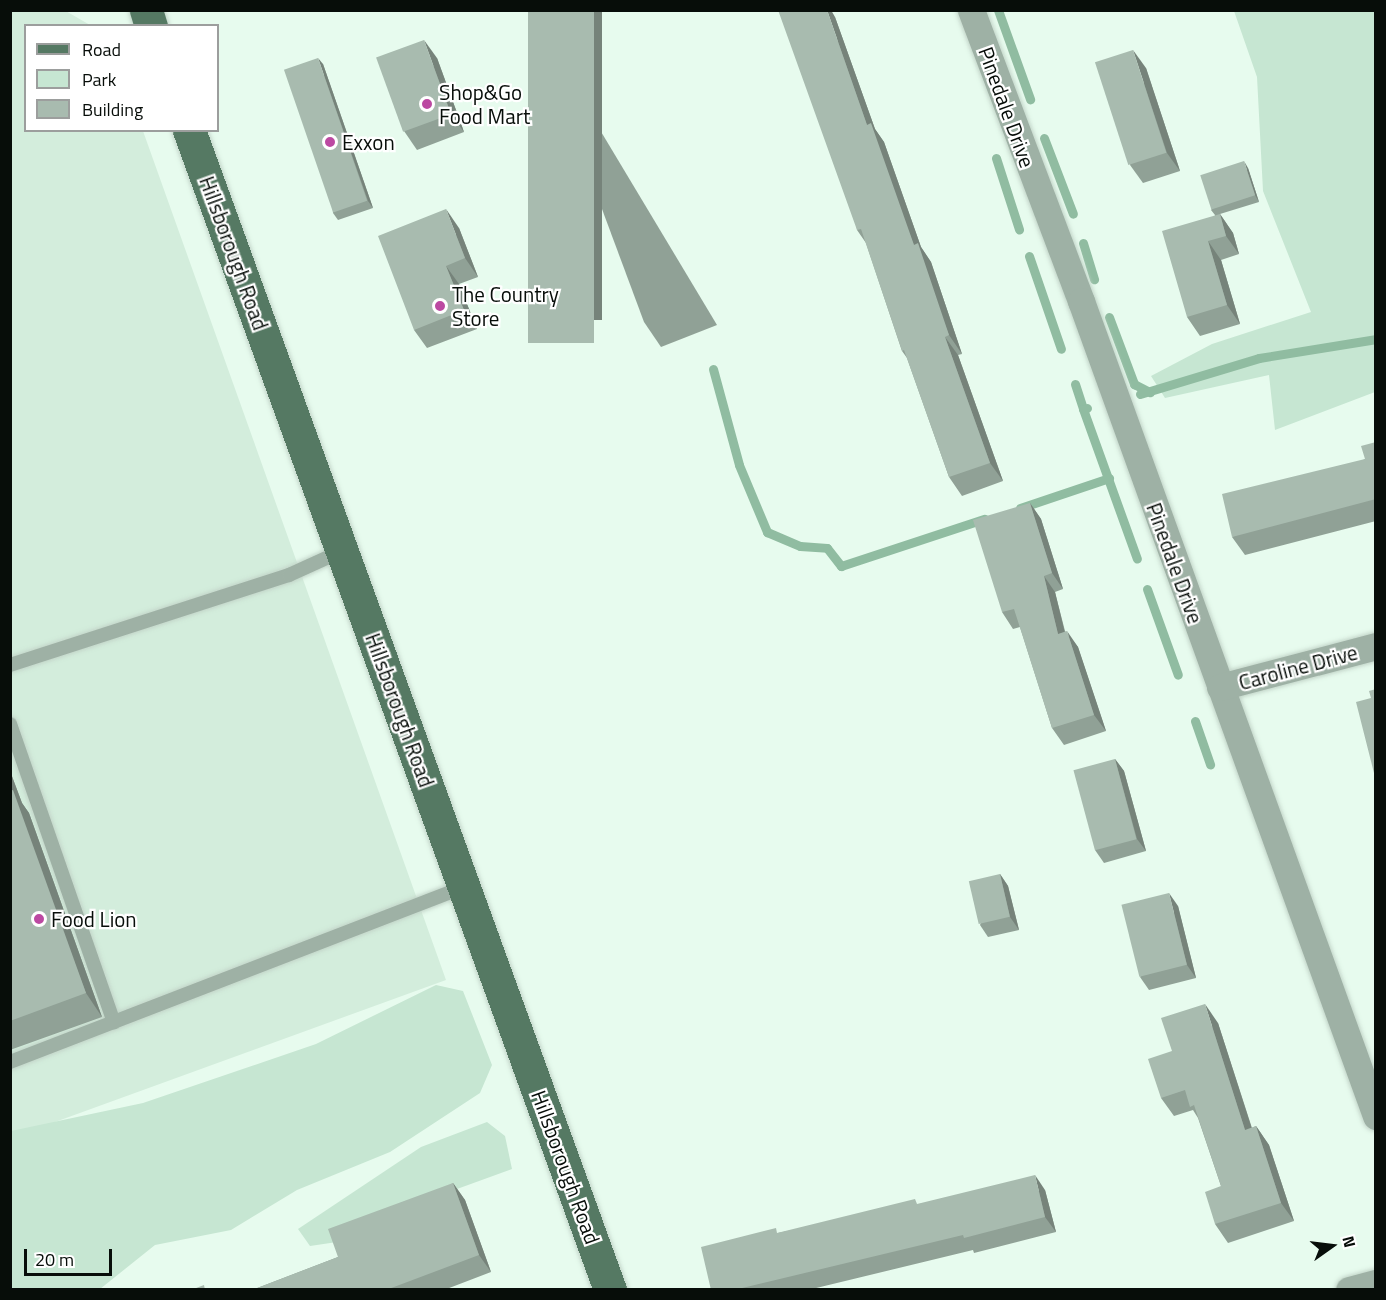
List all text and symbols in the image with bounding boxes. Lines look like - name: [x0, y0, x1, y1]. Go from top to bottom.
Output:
- legend: [24, 24, 219, 132]
- text: Road: [82, 36, 121, 63]
- street label: Pinedale Drive: [974, 43, 1040, 171]
- text: Park: [82, 66, 116, 93]
- place label: Shop&Go Food Mart: [439, 79, 530, 129]
- text: Building: [82, 96, 143, 123]
- marker: Shop&Go Food Mart: [420, 97, 434, 111]
- place label: Exxon: [342, 129, 395, 155]
- marker: Exxon: [323, 135, 337, 149]
- street label: Hillsborough Road: [194, 173, 274, 333]
- place label: The Country Store: [452, 281, 559, 331]
- marker: The Country Store: [433, 299, 447, 313]
- street label: Pinedale Drive: [1142, 499, 1208, 627]
- street label: Hillsborough Road: [360, 630, 440, 790]
- street label: Caroline Drive: [1236, 639, 1360, 695]
- place label: Food Lion: [51, 906, 137, 932]
- marker: Food Lion: [32, 912, 46, 926]
- street label: Hillsborough Road: [526, 1087, 606, 1247]
- north arrow: [1302, 1216, 1362, 1276]
- text: N: [1336, 1233, 1362, 1250]
- scale bar: [27, 1237, 116, 1275]
- text: 20 m: [35, 1246, 74, 1273]

